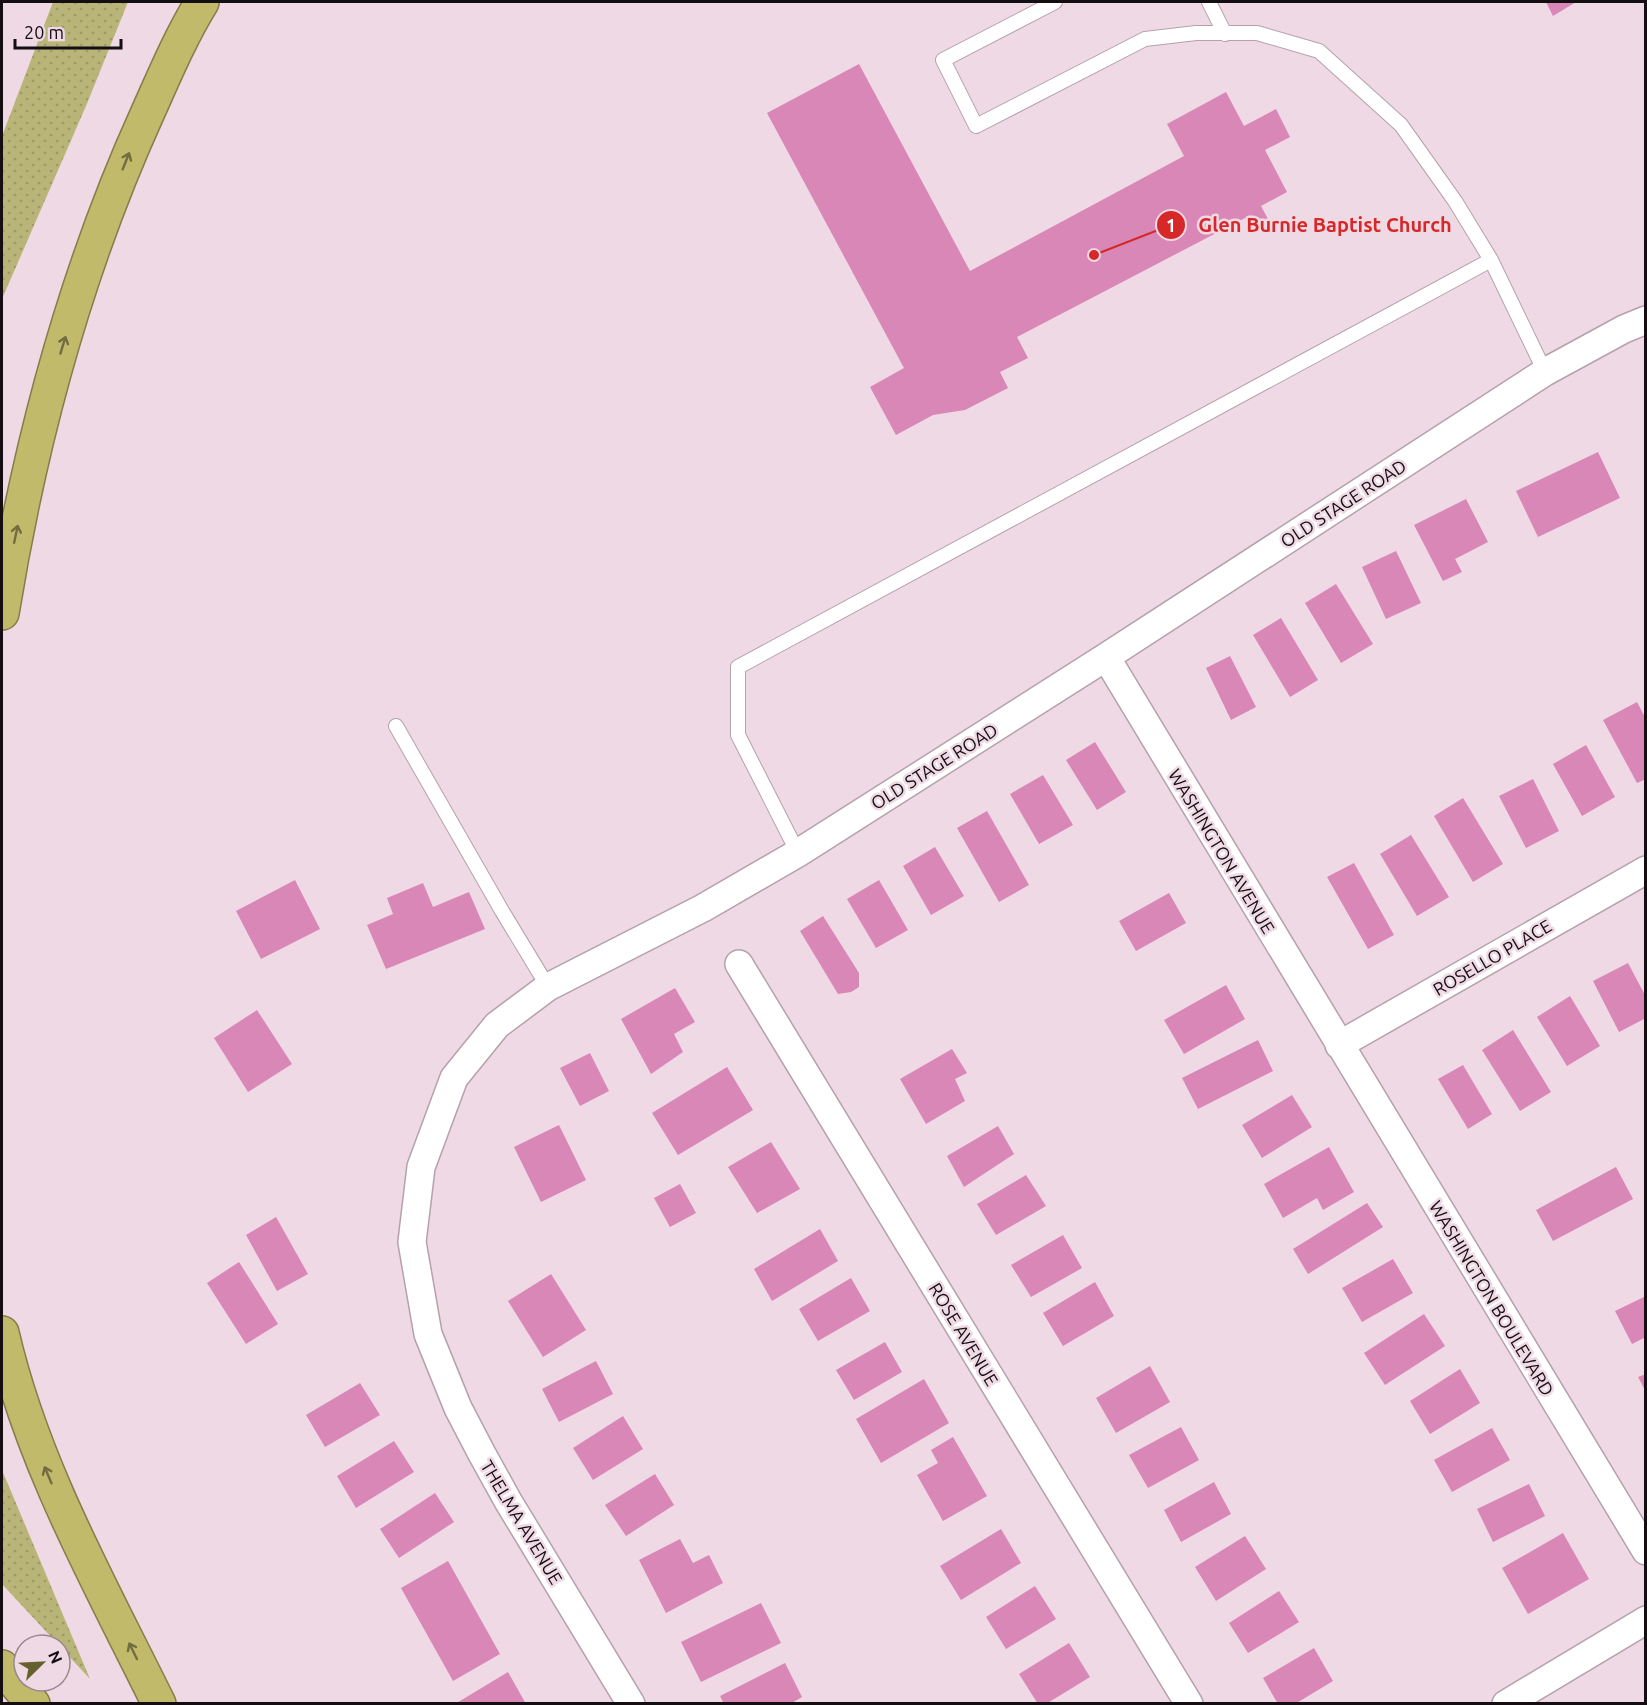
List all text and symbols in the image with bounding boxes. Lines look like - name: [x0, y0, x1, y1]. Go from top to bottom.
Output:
- scale bar: [15, 12, 122, 50]
- text: 20 m: [24, 22, 64, 42]
- one-way arrow: [121, 152, 132, 171]
- callout: Glen Burnie Baptist Church: [1156, 206, 1464, 244]
- text: Glen Burnie Baptist Church: [1198, 213, 1452, 236]
- text: 1: [1166, 215, 1176, 235]
- one-way arrow: [58, 336, 69, 355]
- street label: OLD STAGE ROAD: [1277, 455, 1409, 551]
- one-way arrow: [11, 525, 23, 544]
- street label: OLD STAGE ROAD: [867, 719, 1001, 813]
- street label: WASHINGTON AVENUE: [1165, 765, 1279, 937]
- street label: ROSELLO PLACE: [1429, 915, 1555, 999]
- street label: WASHINGTON BOULEVARD: [1426, 1197, 1558, 1399]
- street label: ROSE AVENUE: [925, 1279, 1003, 1389]
- street label: THELMA AVENUE: [477, 1456, 567, 1588]
- one-way arrow: [42, 1467, 53, 1485]
- north arrow: [12, 1633, 72, 1693]
- one-way arrow: [127, 1643, 139, 1660]
- text: N: [45, 1648, 66, 1666]

